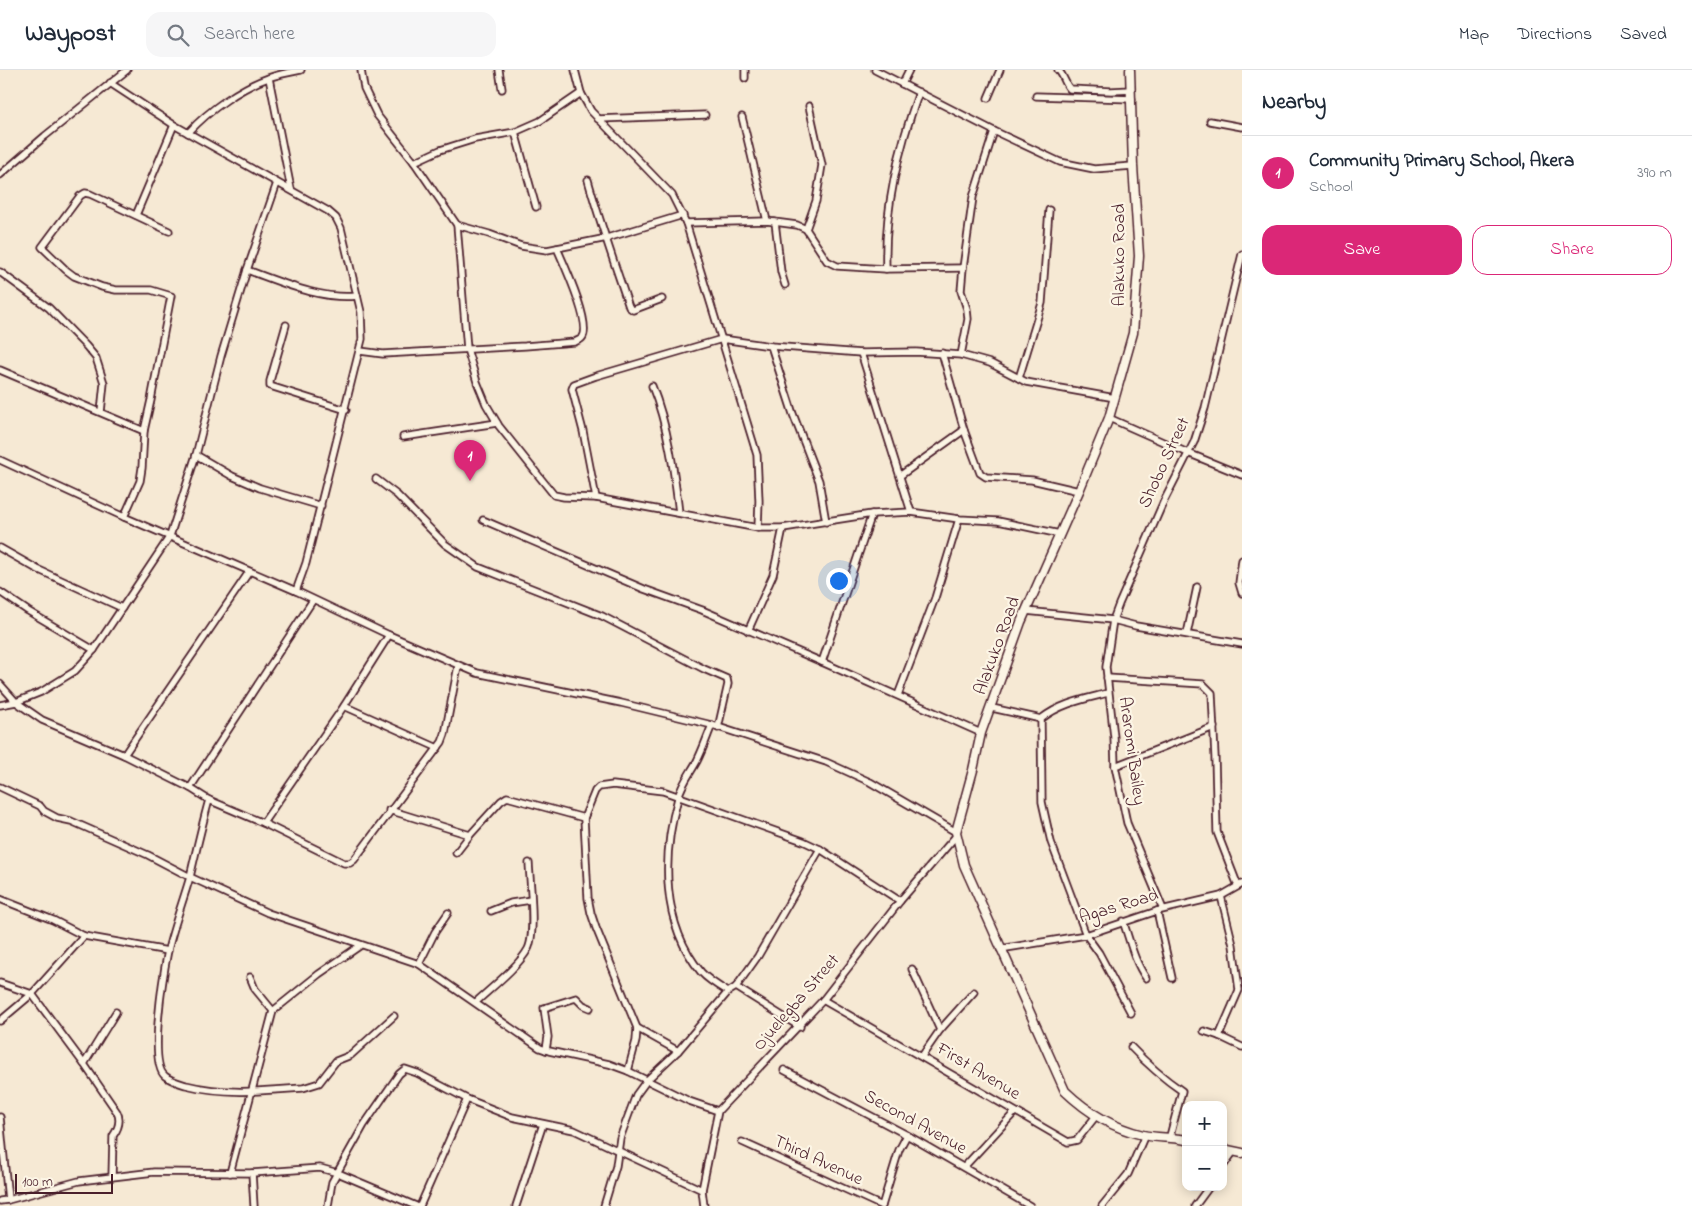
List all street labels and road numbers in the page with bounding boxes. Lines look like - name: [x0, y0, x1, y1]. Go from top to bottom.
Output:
- street label: Alakuko Road: [1107, 204, 1133, 306]
- street label: Shobo Street: [1133, 413, 1197, 513]
- street label: Alakuko Road: [968, 593, 1028, 699]
- street label: Araromi Bailey: [1111, 695, 1151, 807]
- street label: Agas Road: [1076, 883, 1162, 932]
- street label: Ojuelegba Street: [747, 949, 847, 1058]
- street label: First Avenue: [930, 1036, 1026, 1108]
- street label: Second Avenue: [859, 1084, 972, 1163]
- street label: Third Avenue: [769, 1129, 868, 1193]

